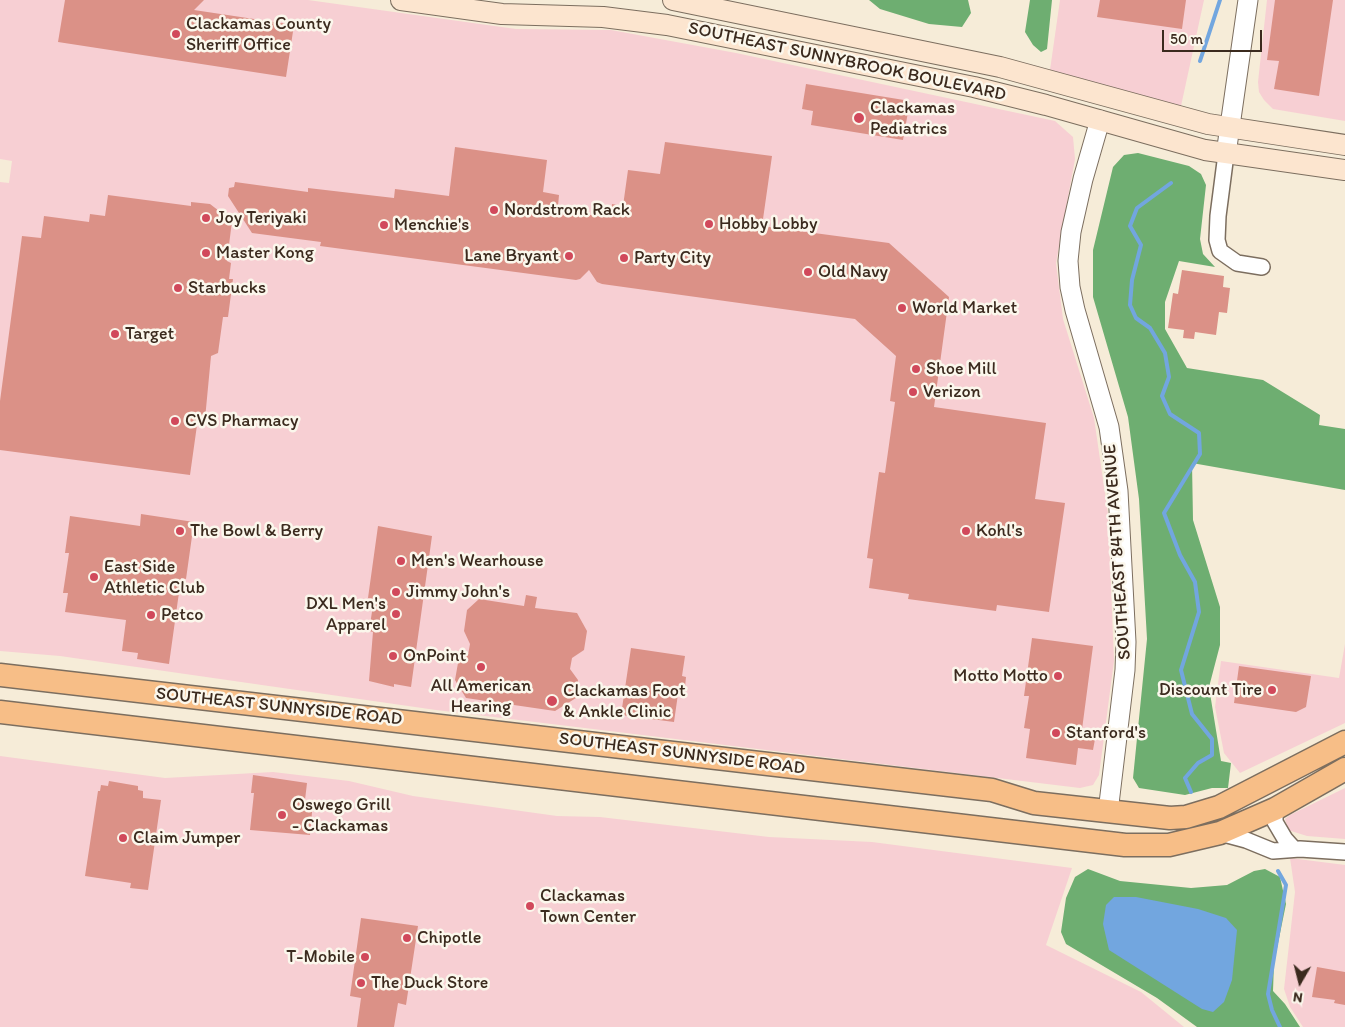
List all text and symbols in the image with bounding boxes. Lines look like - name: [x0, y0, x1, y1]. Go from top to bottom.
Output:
- place label: Clackamas County Sheriff Office: [186, 13, 331, 56]
- street label: SOUTHEAST SUNNYBROOK BOULEVARD: [686, 18, 1008, 106]
- scale bar: [1165, 20, 1265, 52]
- marker: Clackamas County Sheriff Office: [170, 28, 182, 40]
- text: 50 m: [1170, 30, 1203, 48]
- place label: Clackamas Pediatrics: [870, 97, 955, 140]
- marker: Clackamas Pediatrics: [852, 111, 866, 125]
- place label: Nordstrom Rack: [504, 199, 630, 221]
- marker: Nordstrom Rack: [488, 204, 500, 216]
- place label: Joy Teriyaki: [216, 207, 307, 229]
- marker: Joy Teriyaki: [200, 212, 212, 224]
- place label: Hobby Lobby: [719, 213, 817, 235]
- place label: Menchie's: [394, 214, 469, 236]
- marker: Hobby Lobby: [703, 218, 715, 230]
- marker: Menchie's: [378, 219, 390, 231]
- place label: Master Kong: [216, 242, 314, 264]
- place label: Lane Bryant: [464, 245, 559, 267]
- marker: Master Kong: [200, 247, 212, 259]
- place label: Party City: [634, 247, 711, 269]
- marker: Lane Bryant: [563, 250, 575, 262]
- marker: Party City: [618, 252, 630, 264]
- place label: Old Navy: [818, 261, 888, 283]
- marker: Old Navy: [802, 266, 814, 278]
- place label: Starbucks: [188, 277, 266, 299]
- marker: Starbucks: [172, 282, 184, 294]
- place label: World Market: [912, 297, 1017, 319]
- marker: World Market: [896, 302, 908, 314]
- place label: Target: [125, 323, 174, 345]
- marker: Target: [109, 328, 121, 340]
- place label: Shoe Mill: [926, 358, 997, 380]
- marker: Shoe Mill: [910, 363, 922, 375]
- place label: Verizon: [923, 381, 981, 403]
- marker: Verizon: [907, 386, 919, 398]
- place label: CVS Pharmacy: [185, 410, 298, 432]
- marker: CVS Pharmacy: [169, 415, 181, 427]
- street label: SOUTHEAST 84TH AVENUE: [1100, 443, 1136, 661]
- place label: The Bowl & Berry: [190, 520, 323, 542]
- place label: Kohl's: [976, 520, 1023, 542]
- marker: The Bowl & Berry: [174, 525, 186, 537]
- marker: Kohl's: [960, 525, 972, 537]
- place label: Men's Wearhouse: [411, 550, 544, 572]
- marker: Men's Wearhouse: [395, 555, 407, 567]
- place label: East Side Athletic Club: [104, 556, 205, 598]
- marker: East Side Athletic Club: [88, 571, 100, 583]
- place label: Jimmy John's: [406, 581, 510, 603]
- marker: Jimmy John's: [390, 586, 402, 598]
- place label: DXL Men's Apparel: [306, 593, 386, 636]
- place label: Petco: [161, 604, 203, 626]
- marker: DXL Men's Apparel: [390, 608, 402, 620]
- marker: Petco: [145, 609, 157, 621]
- place label: OnPoint: [403, 645, 466, 667]
- marker: OnPoint: [387, 650, 399, 662]
- marker: All American Hearing: [475, 661, 487, 673]
- place label: Motto Motto: [953, 665, 1048, 687]
- marker: Motto Motto: [1052, 670, 1064, 682]
- place label: All American Hearing: [431, 675, 531, 718]
- place label: Discount Tire: [1159, 679, 1262, 701]
- place label: Clackamas Foot & Ankle Clinic: [563, 680, 686, 722]
- street label: SOUTHEAST SUNNYSIDE ROAD: [155, 683, 403, 731]
- marker: Discount Tire: [1266, 684, 1278, 696]
- marker: Clackamas Foot & Ankle Clinic: [545, 694, 559, 708]
- place label: Stanford's: [1066, 722, 1146, 744]
- marker: Stanford's: [1050, 727, 1062, 739]
- street label: SOUTHEAST SUNNYSIDE ROAD: [558, 728, 806, 780]
- place label: Oswego Grill - Clackamas: [292, 794, 391, 836]
- marker: Oswego Grill - Clackamas: [276, 809, 288, 821]
- place label: Claim Jumper: [133, 827, 241, 849]
- marker: Claim Jumper: [117, 832, 129, 844]
- place label: Clackamas Town Center: [540, 885, 636, 928]
- marker: Clackamas Town Center: [524, 900, 536, 912]
- place label: Chipotle: [417, 927, 481, 949]
- marker: Chipotle: [401, 932, 413, 944]
- place label: T-Mobile: [286, 946, 355, 968]
- marker: T-Mobile: [359, 951, 371, 963]
- north arrow: [1275, 957, 1325, 1007]
- place label: The Duck Store: [371, 972, 488, 994]
- marker: The Duck Store: [355, 977, 367, 989]
- text: N: [1292, 988, 1304, 1006]

